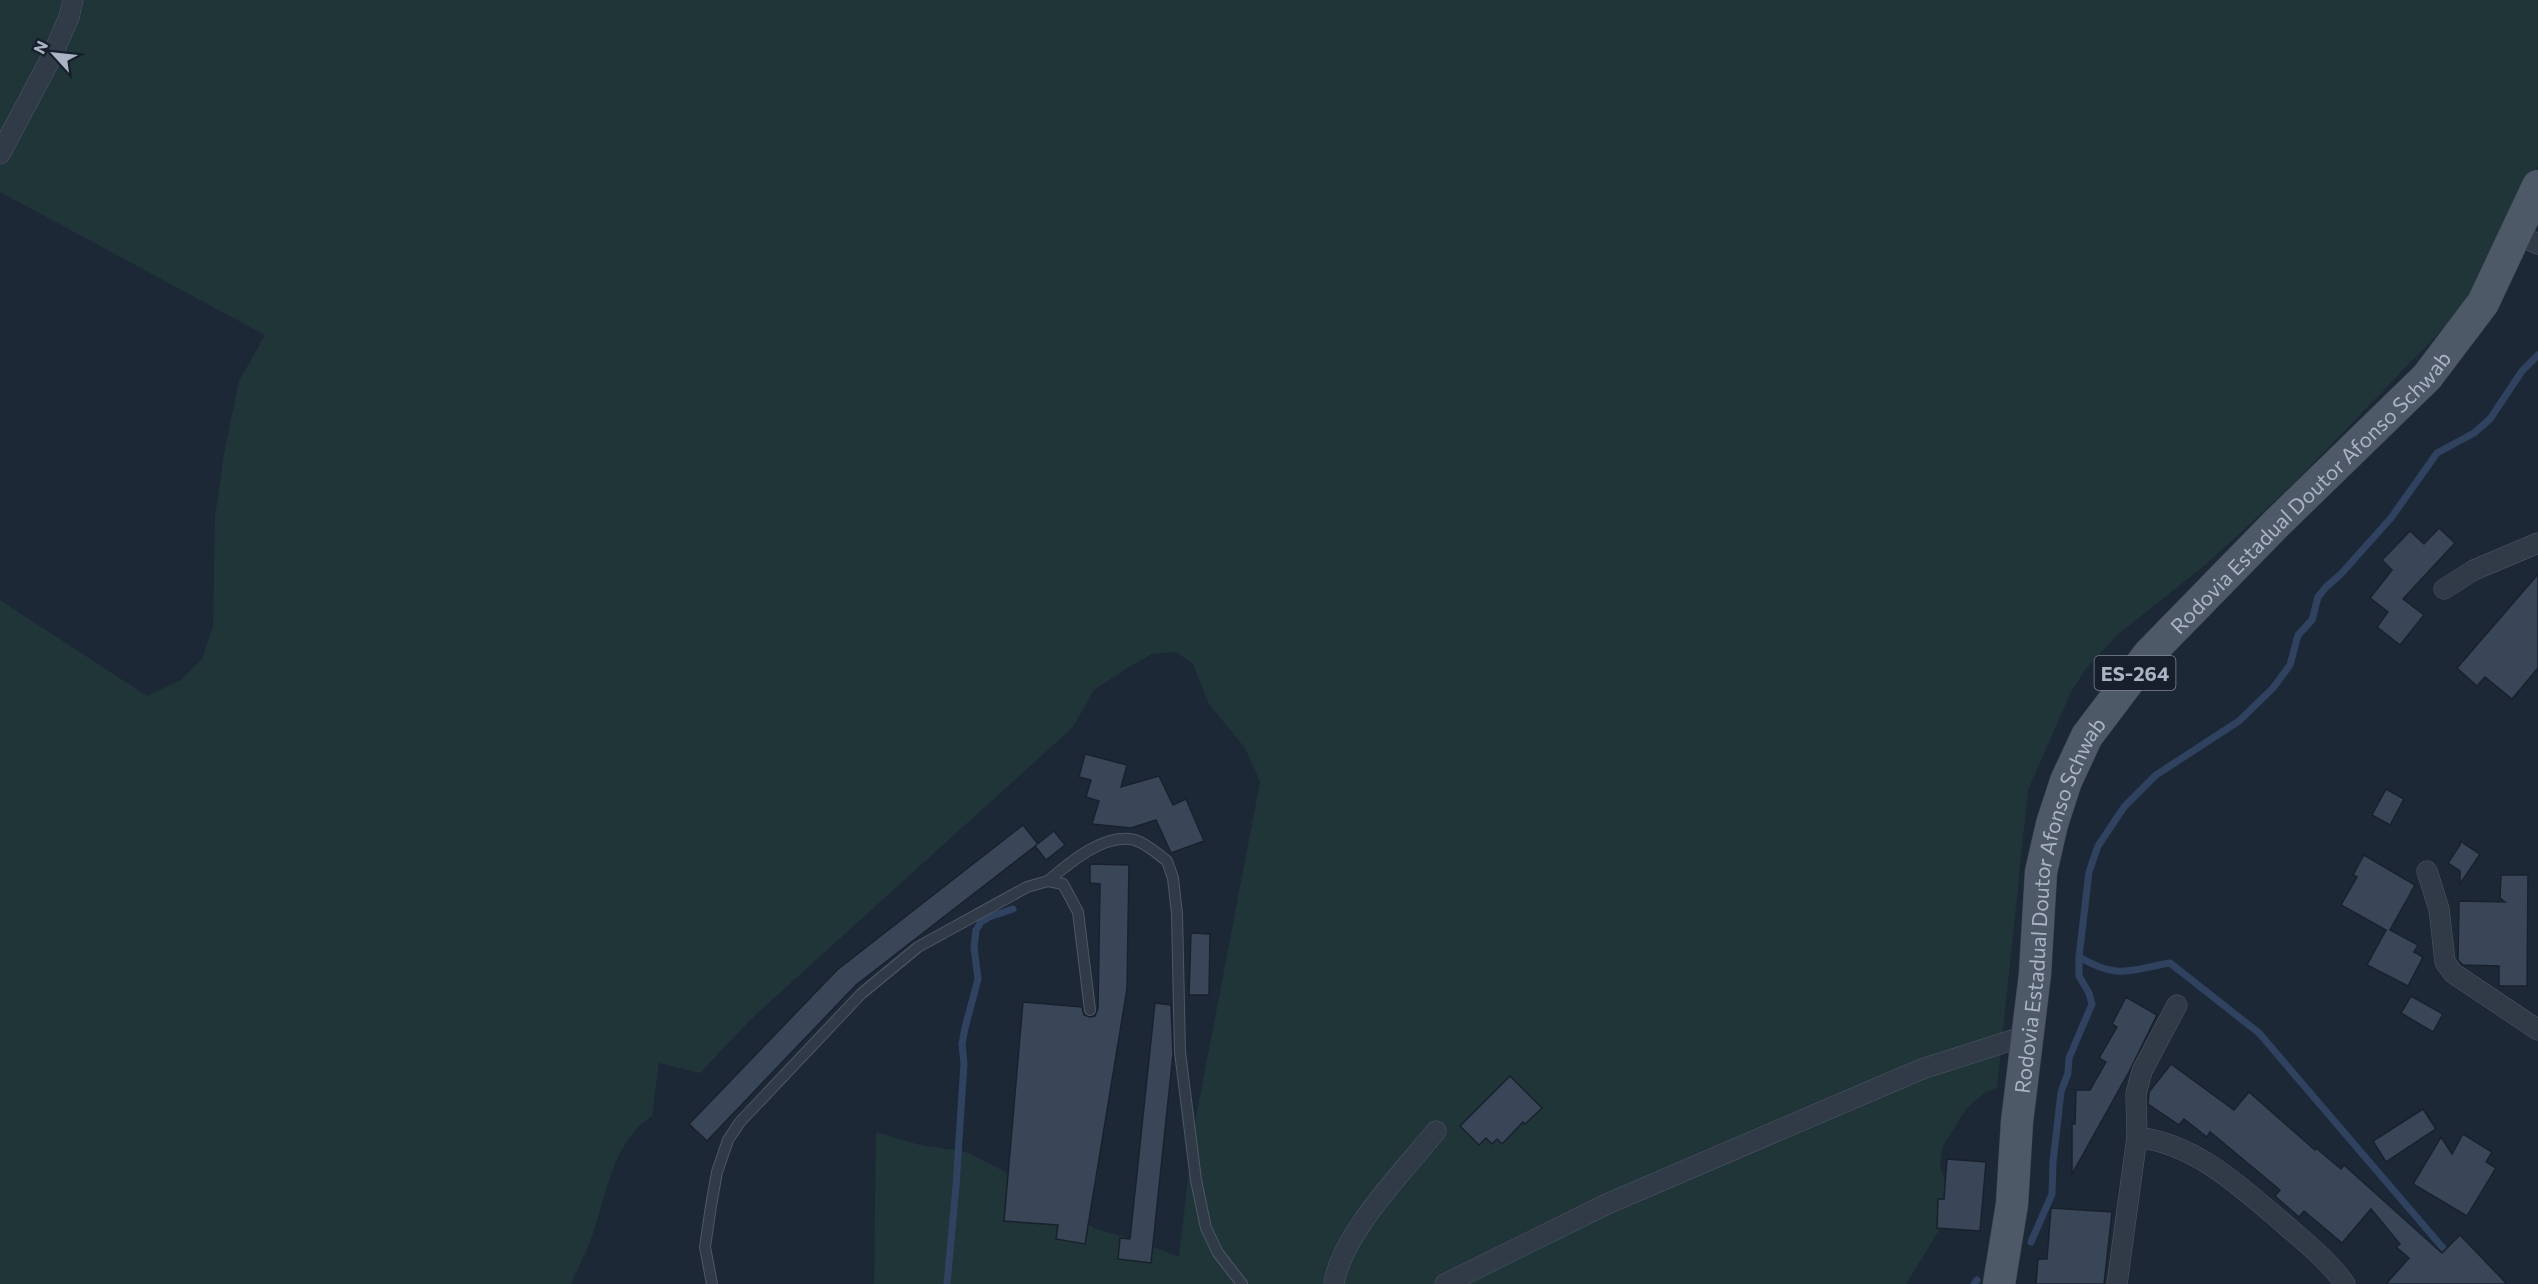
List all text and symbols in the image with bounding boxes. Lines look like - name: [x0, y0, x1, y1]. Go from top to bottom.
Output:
- north arrow: [24, 24, 84, 84]
- text: N: [29, 37, 51, 57]
- street label: Rodovia Estadual Doutor Afonso Schwab: [2164, 346, 2455, 638]
- road number: ES-264: [2094, 656, 2176, 690]
- street label: Rodovia Estadual Doutor Afonso Schwab: [2008, 712, 2110, 1095]

